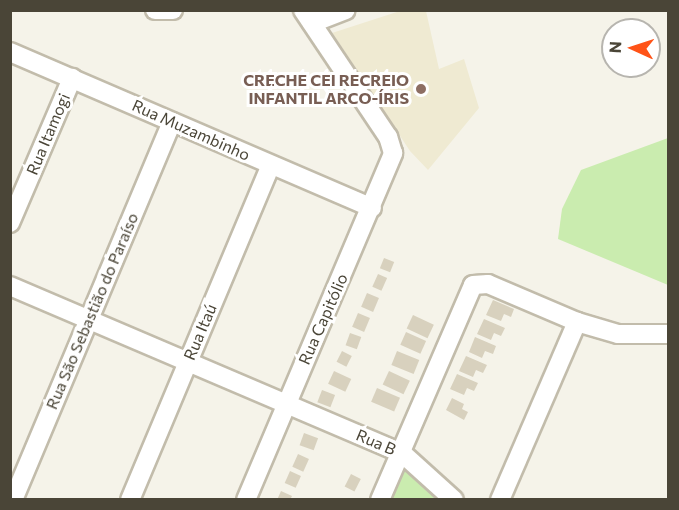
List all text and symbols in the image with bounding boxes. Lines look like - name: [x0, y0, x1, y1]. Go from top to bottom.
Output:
- north arrow: [601, 18, 661, 78]
- text: N: [605, 41, 624, 54]
- place label: CRECHE CEI RECREIO INFANTIL ARCO-ÍRIS: [243, 70, 409, 108]
- marker: CRECHE CEI RECREIO INFANTIL ARCO-ÍRIS: [414, 82, 428, 96]
- street label: Rua Itamogi: [22, 90, 74, 178]
- street label: Rua Muzambinho: [129, 95, 253, 165]
- street label: Rua São Sebastião do Paraíso: [42, 210, 142, 412]
- street label: Rua Capitólio: [294, 270, 352, 368]
- street label: Rua Itaú: [180, 301, 220, 363]
- street label: Rua B: [353, 425, 399, 459]

